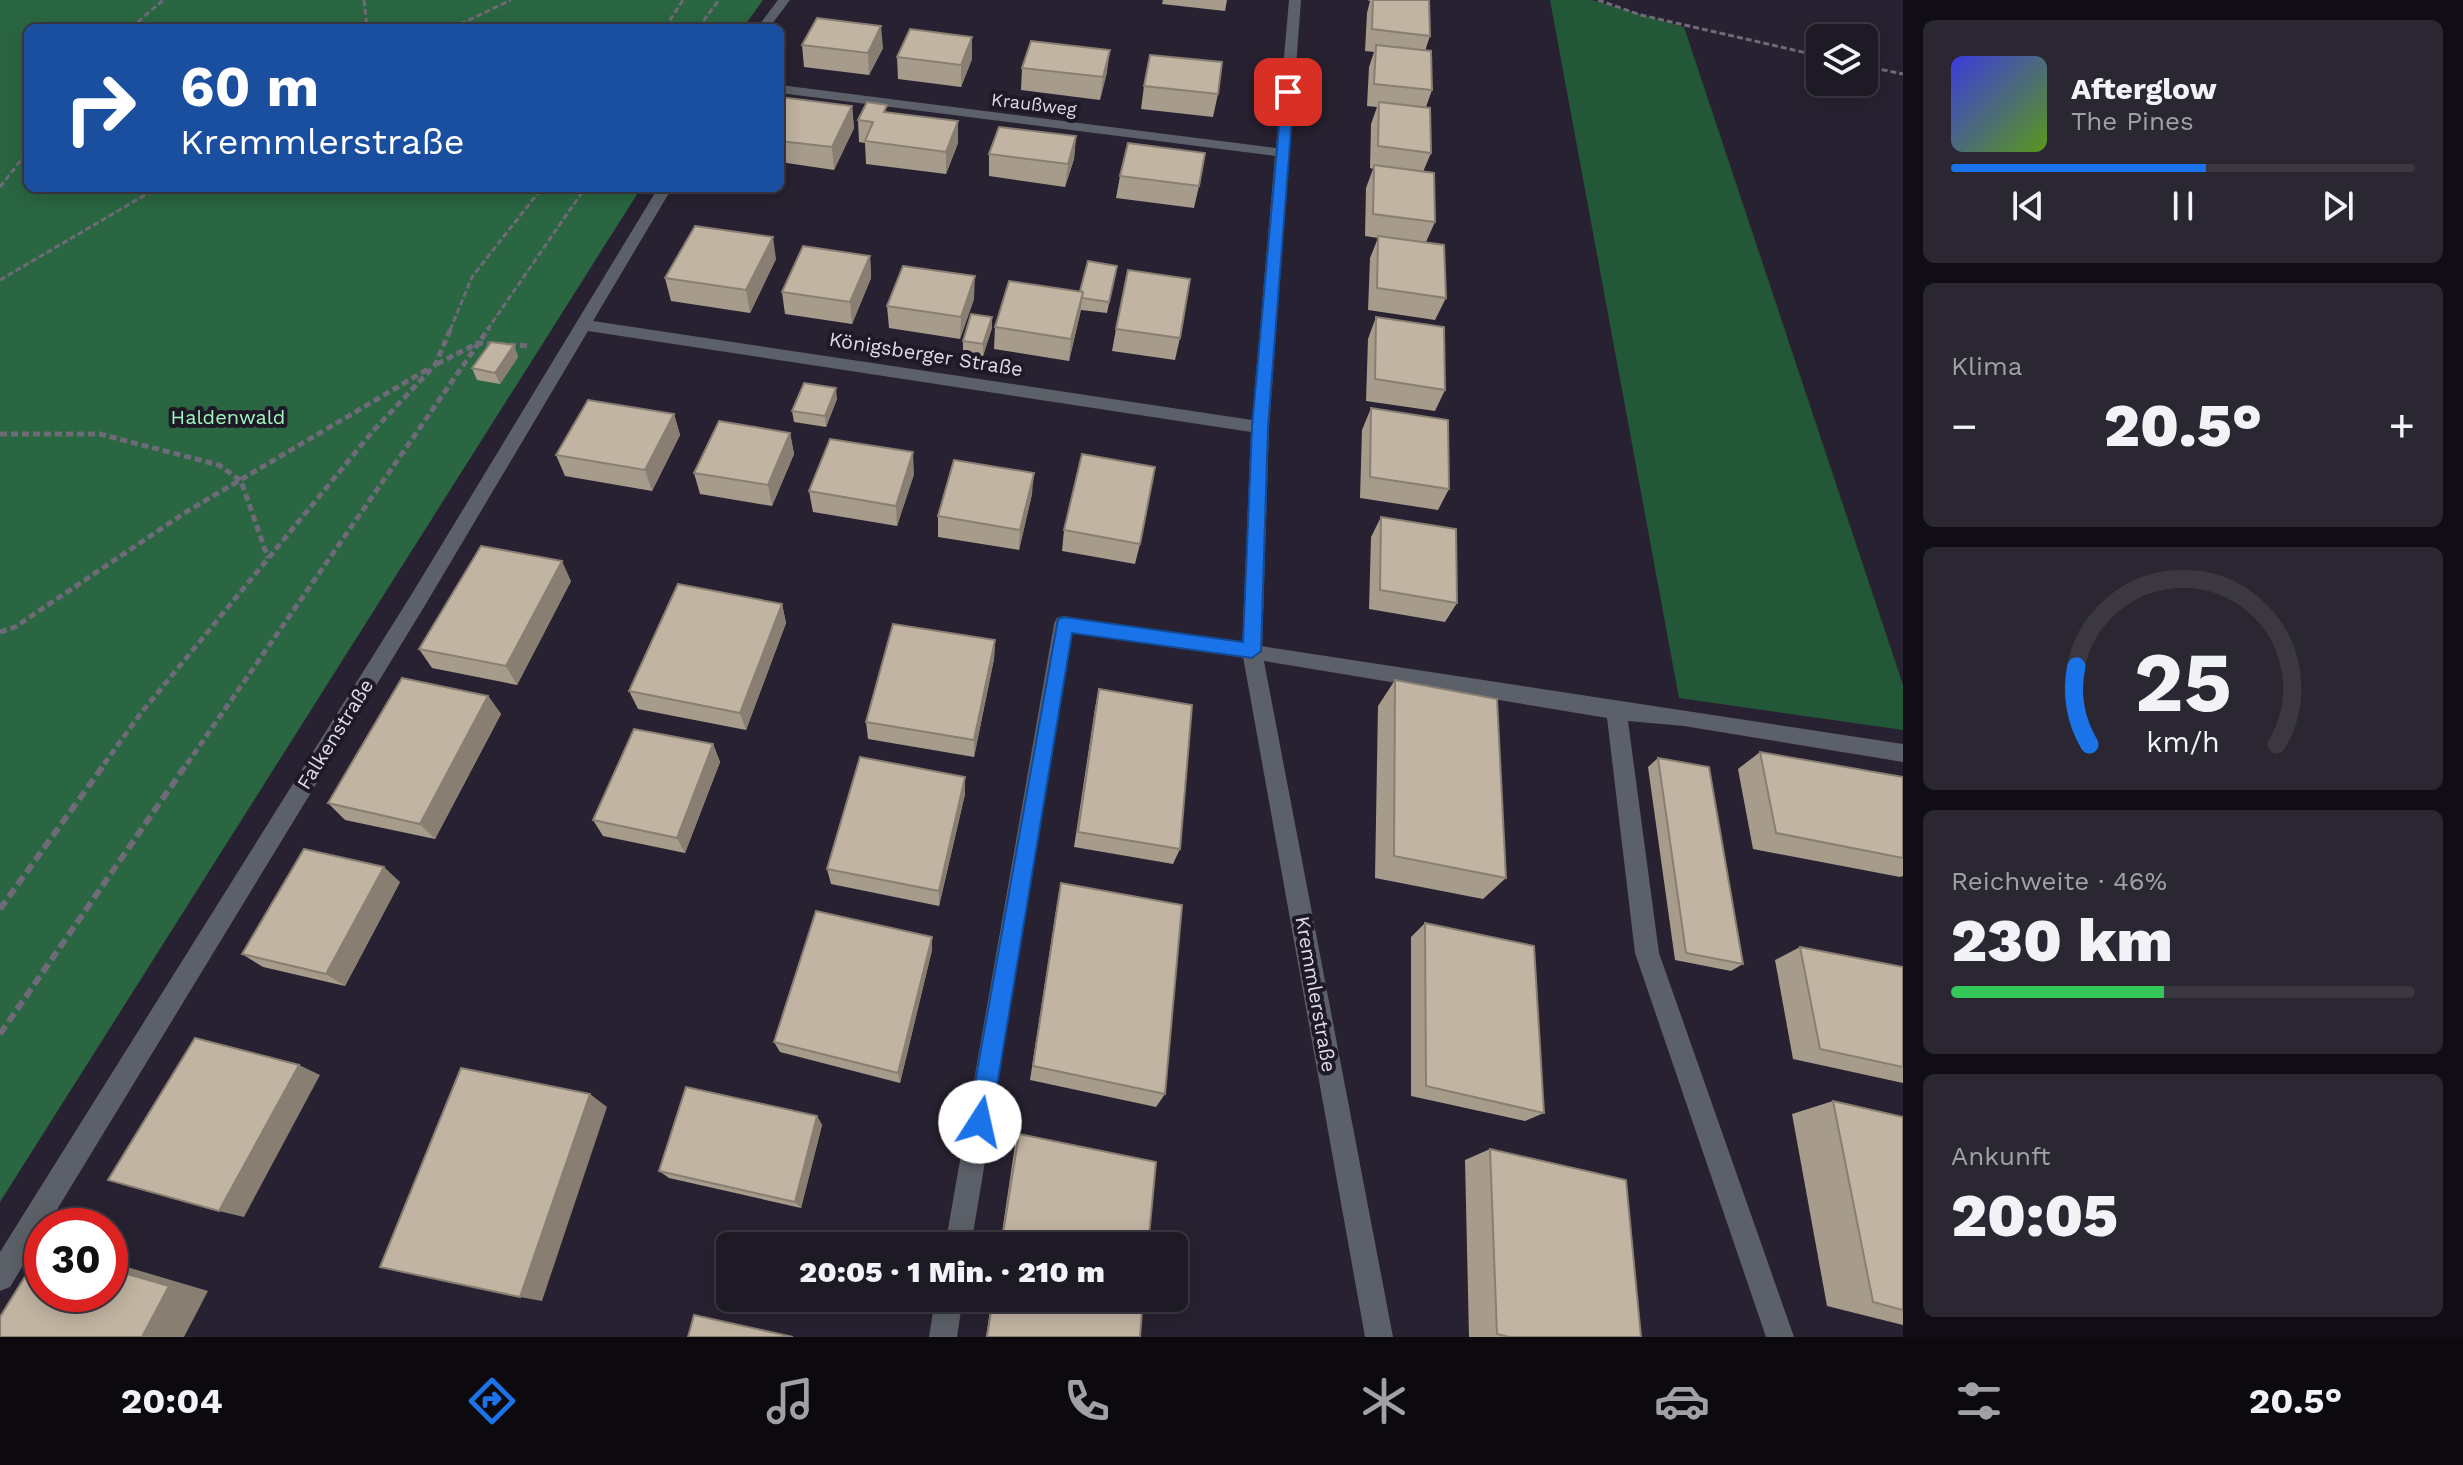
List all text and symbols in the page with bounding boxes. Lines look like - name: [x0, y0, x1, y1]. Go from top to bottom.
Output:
- map controls: [1806, 24, 1878, 96]
- button: layers: [1806, 24, 1878, 96]
- text: 60 m: [180, 54, 319, 120]
- icon: right: [48, 56, 152, 160]
- pin: [1254, 58, 1322, 126]
- icon: arrive: [1266, 70, 1310, 114]
- text: Afterglow: [2071, 71, 2217, 106]
- street label: Kraußweg: [990, 88, 1078, 120]
- text: The Pines: [2071, 106, 2194, 136]
- text: Kremmlerstraße: [180, 121, 464, 163]
- icon: previous: [2006, 184, 2050, 228]
- icon: pause: [2161, 184, 2205, 228]
- icon: next: [2316, 184, 2360, 228]
- street label: Königsberger Straße: [827, 327, 1025, 381]
- text: Klima: [1951, 351, 2022, 381]
- text: 20.5°: [2104, 390, 2262, 461]
- text: −: [1951, 400, 1978, 452]
- text: +: [2388, 400, 2415, 452]
- park label: Haldenwald: [171, 405, 285, 429]
- text: 25: [2134, 633, 2232, 730]
- street label: Falkenstraße: [292, 674, 378, 794]
- text: km/h: [2146, 725, 2220, 759]
- text: Reichweite · 46%: [1951, 866, 2167, 896]
- text: 230 km: [1951, 905, 2173, 976]
- street label: Kremmlerstraße: [1290, 914, 1342, 1074]
- position arrow: [938, 1080, 1022, 1164]
- text: Ankunft: [1951, 1141, 2051, 1171]
- text: 20:05: [1951, 1180, 2118, 1251]
- speed limit sign: 30: [24, 1208, 128, 1312]
- text: 20:05 · 1 Min. · 210 m: [799, 1254, 1105, 1289]
- icon: directions: [464, 1373, 520, 1429]
- icon: music: [762, 1373, 818, 1429]
- icon: phone: [1059, 1373, 1115, 1429]
- icon: climate: [1356, 1373, 1412, 1429]
- icon: car: [1654, 1373, 1710, 1429]
- icon: filters: [1951, 1373, 2007, 1429]
- text: 20:04: [121, 1380, 223, 1422]
- text: 20.5°: [2249, 1380, 2342, 1422]

